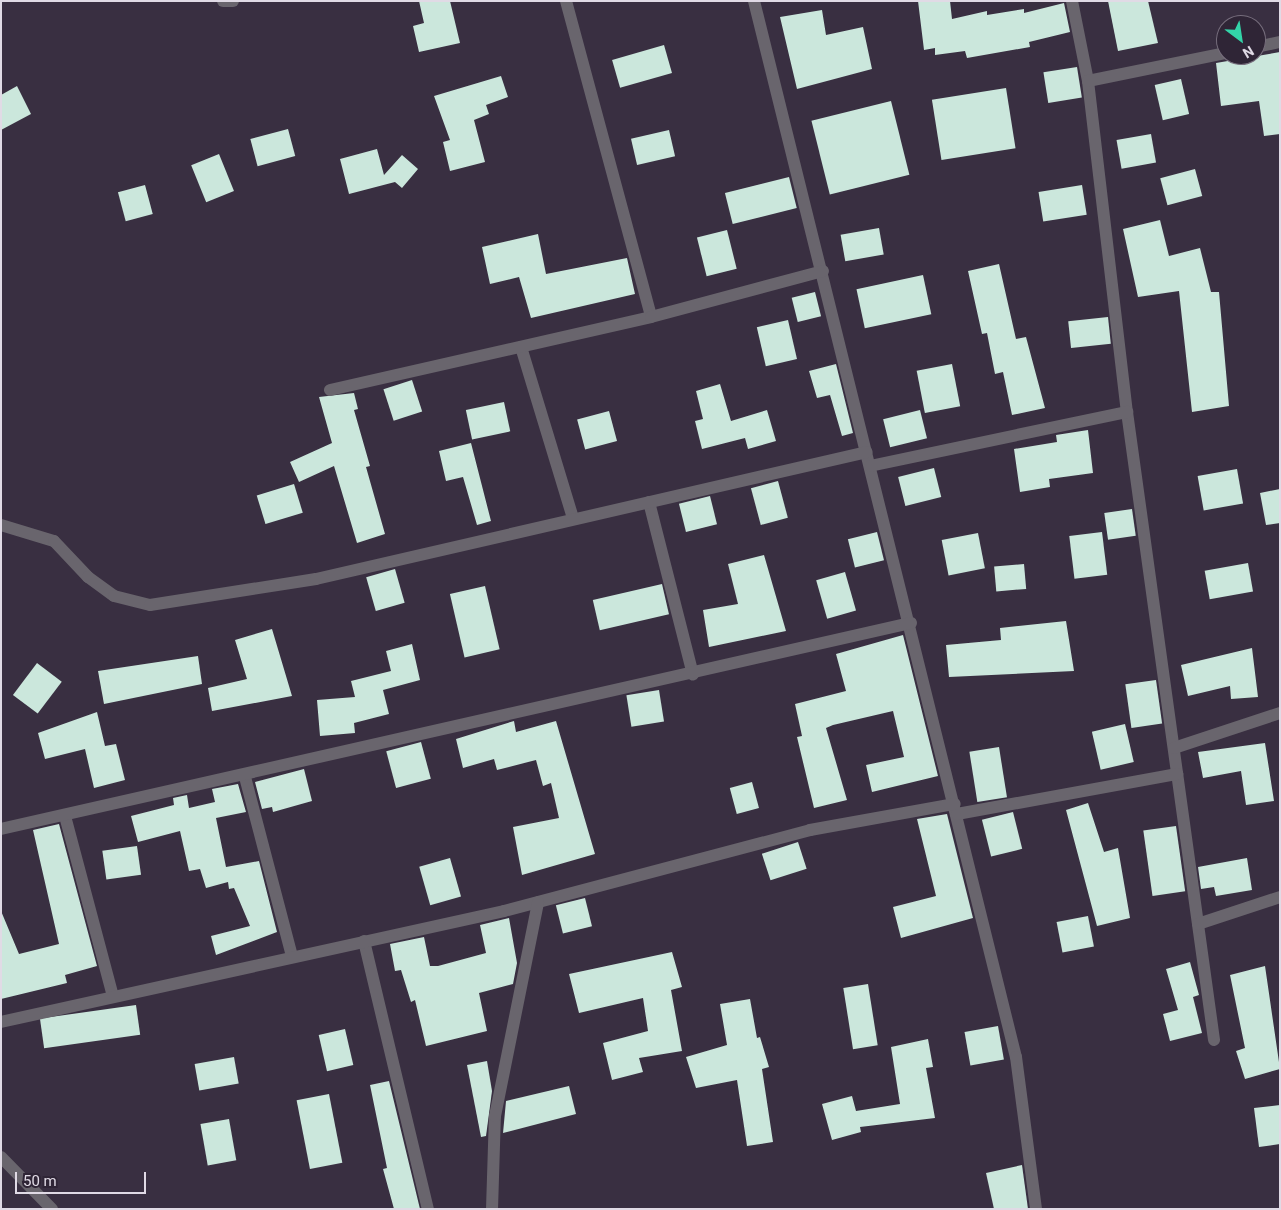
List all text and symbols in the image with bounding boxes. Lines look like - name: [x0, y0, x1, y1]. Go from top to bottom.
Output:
- north arrow: [1216, 15, 1266, 65]
- text: N: [1240, 43, 1257, 61]
- scale bar: [18, 1162, 149, 1194]
- text: 50 m: [23, 1172, 57, 1190]

